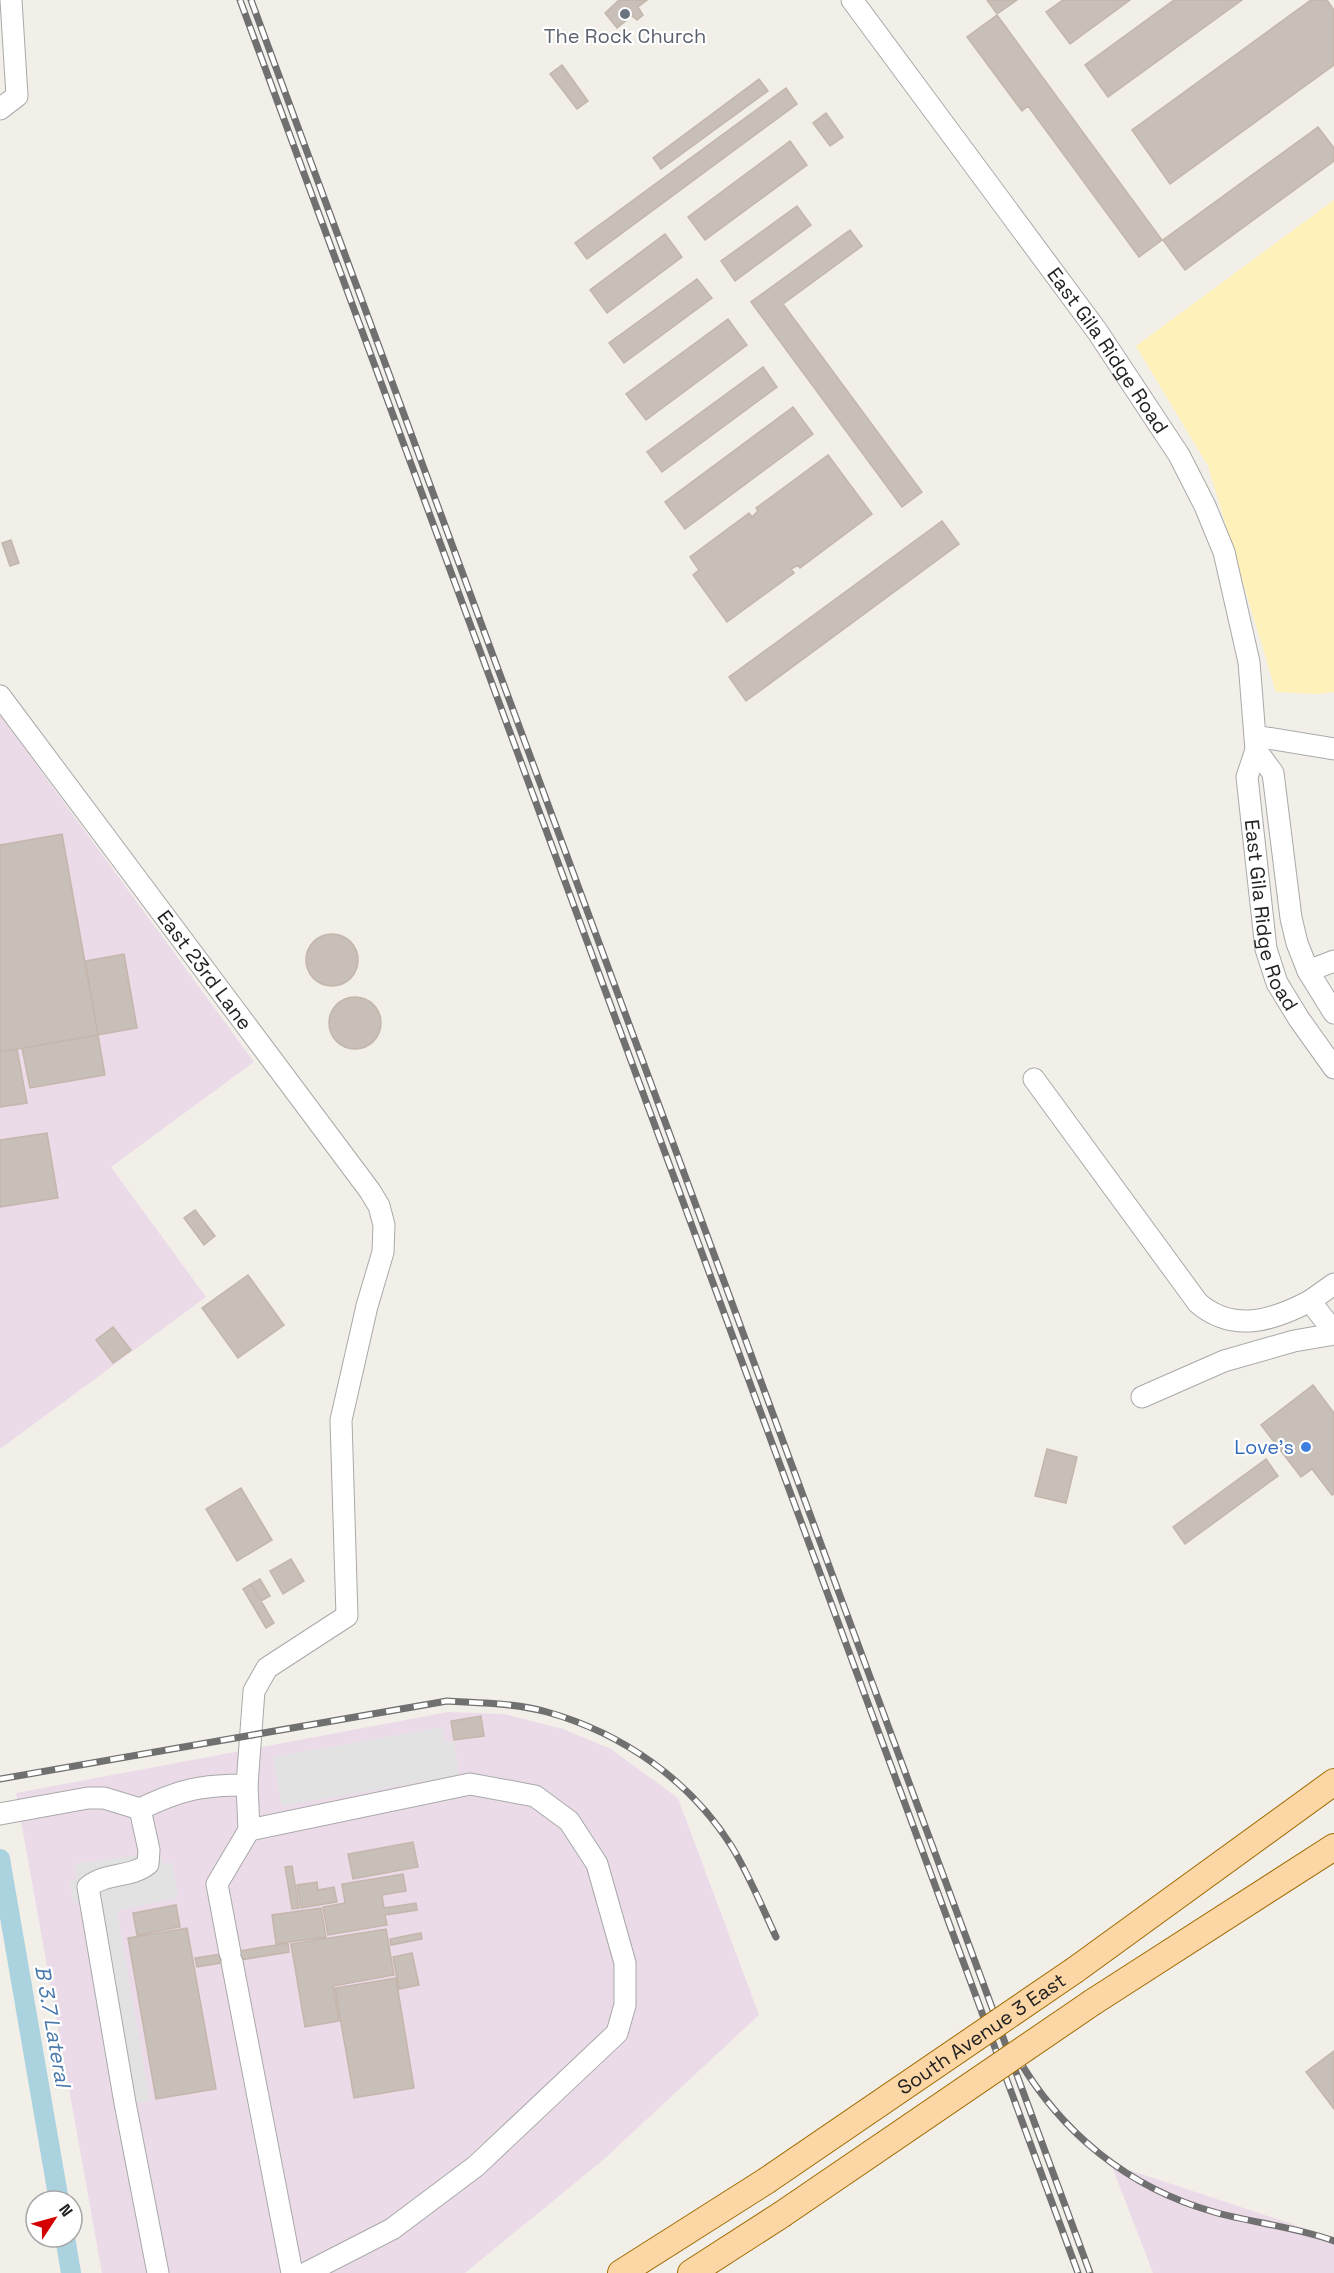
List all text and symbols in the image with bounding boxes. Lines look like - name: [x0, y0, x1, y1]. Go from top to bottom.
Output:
- marker: The Rock Church: [618, 7, 632, 21]
- place label: The Rock Church: [544, 23, 706, 49]
- street label: East Gila Ridge Road: [1041, 262, 1174, 439]
- street label: East Gila Ridge Road: [1239, 818, 1304, 1016]
- street label: East 23rd Lane: [151, 905, 258, 1035]
- place label: Love's: [1234, 1434, 1294, 1460]
- marker: Love's: [1299, 1440, 1313, 1454]
- water label: B 3.7 Lateral: [29, 1963, 77, 2092]
- street label: South Avenue 3 East: [892, 1967, 1071, 2101]
- north arrow: [24, 2189, 84, 2249]
- text: N: [54, 2200, 77, 2221]

